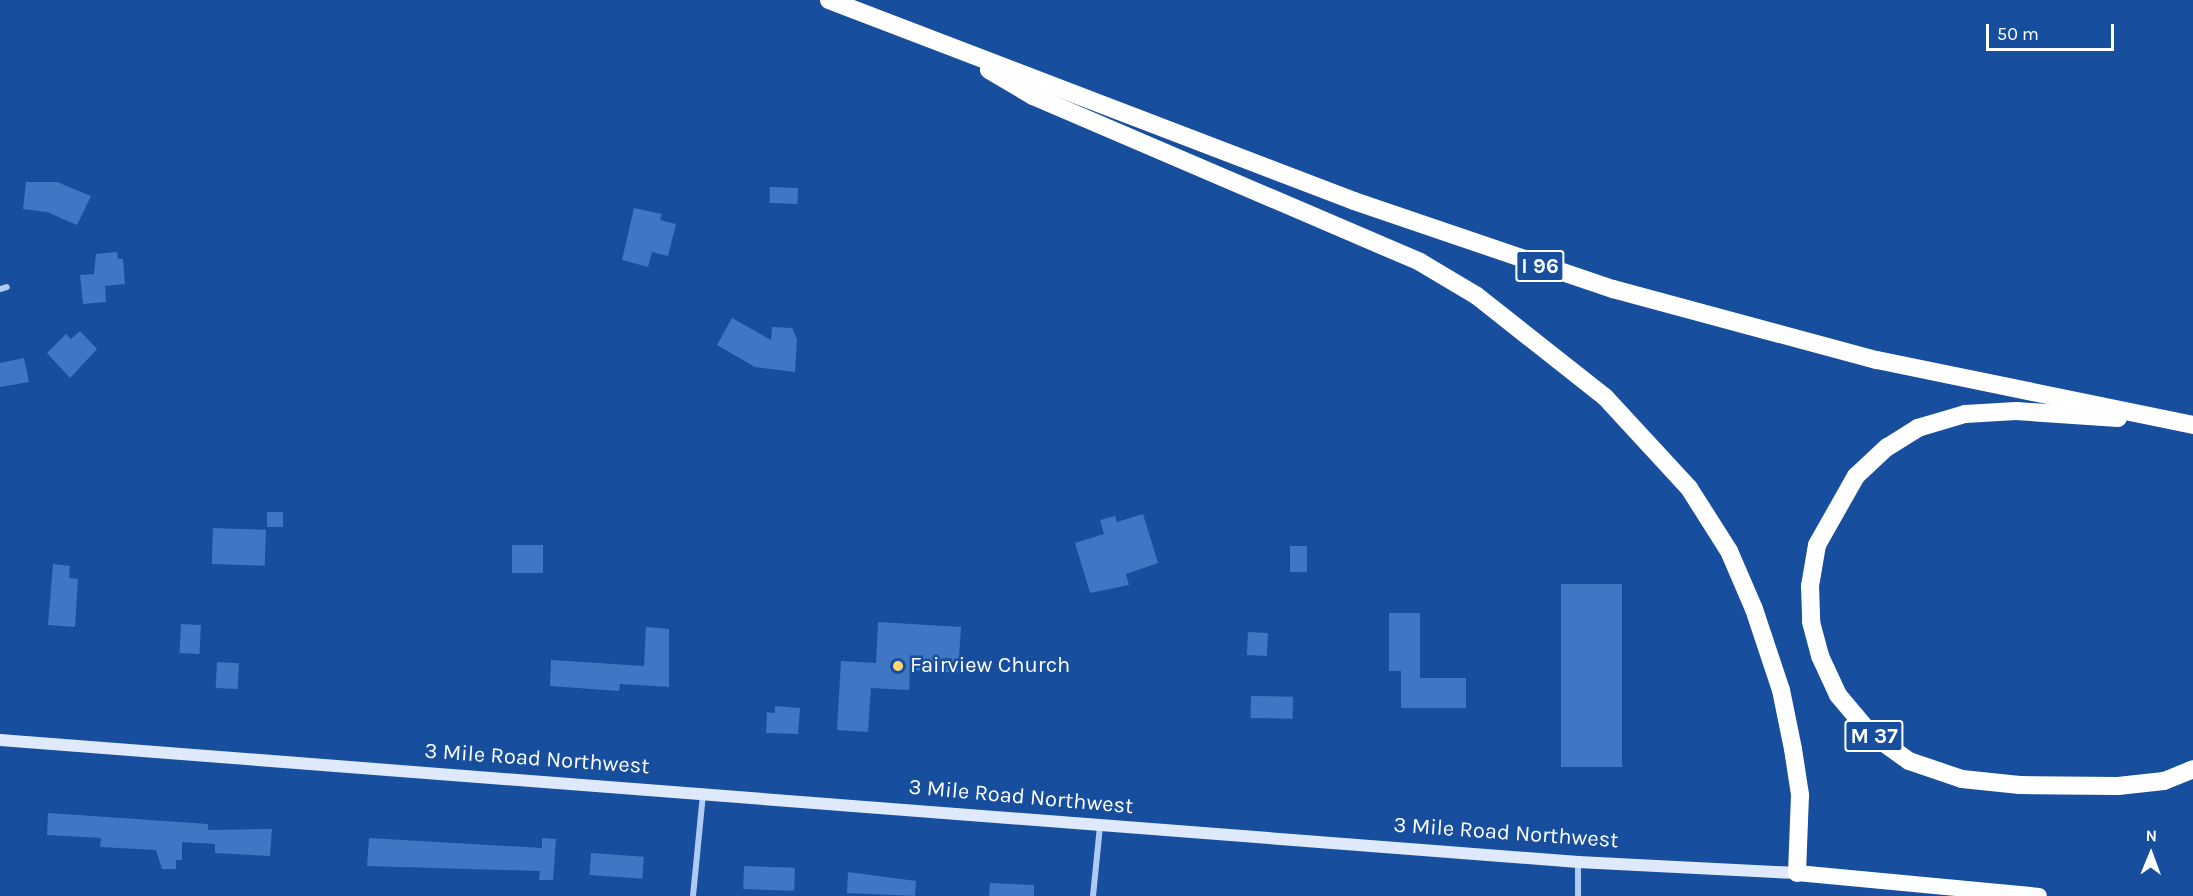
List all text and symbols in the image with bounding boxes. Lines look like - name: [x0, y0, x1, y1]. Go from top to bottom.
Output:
- scale bar: [1989, 12, 2116, 50]
- text: 50 m: [1997, 23, 2039, 45]
- road number: I 96: [1514, 248, 1566, 284]
- place label: Fairview Church: [910, 653, 1070, 679]
- marker: Fairview Church: [891, 659, 905, 673]
- road number: M 37: [1844, 718, 1904, 754]
- street label: 3 Mile Road Northwest: [424, 738, 650, 780]
- street label: 3 Mile Road Northwest: [907, 774, 1135, 820]
- street label: 3 Mile Road Northwest: [1393, 812, 1619, 854]
- north arrow: [2121, 824, 2181, 884]
- text: N: [2145, 826, 2157, 845]

